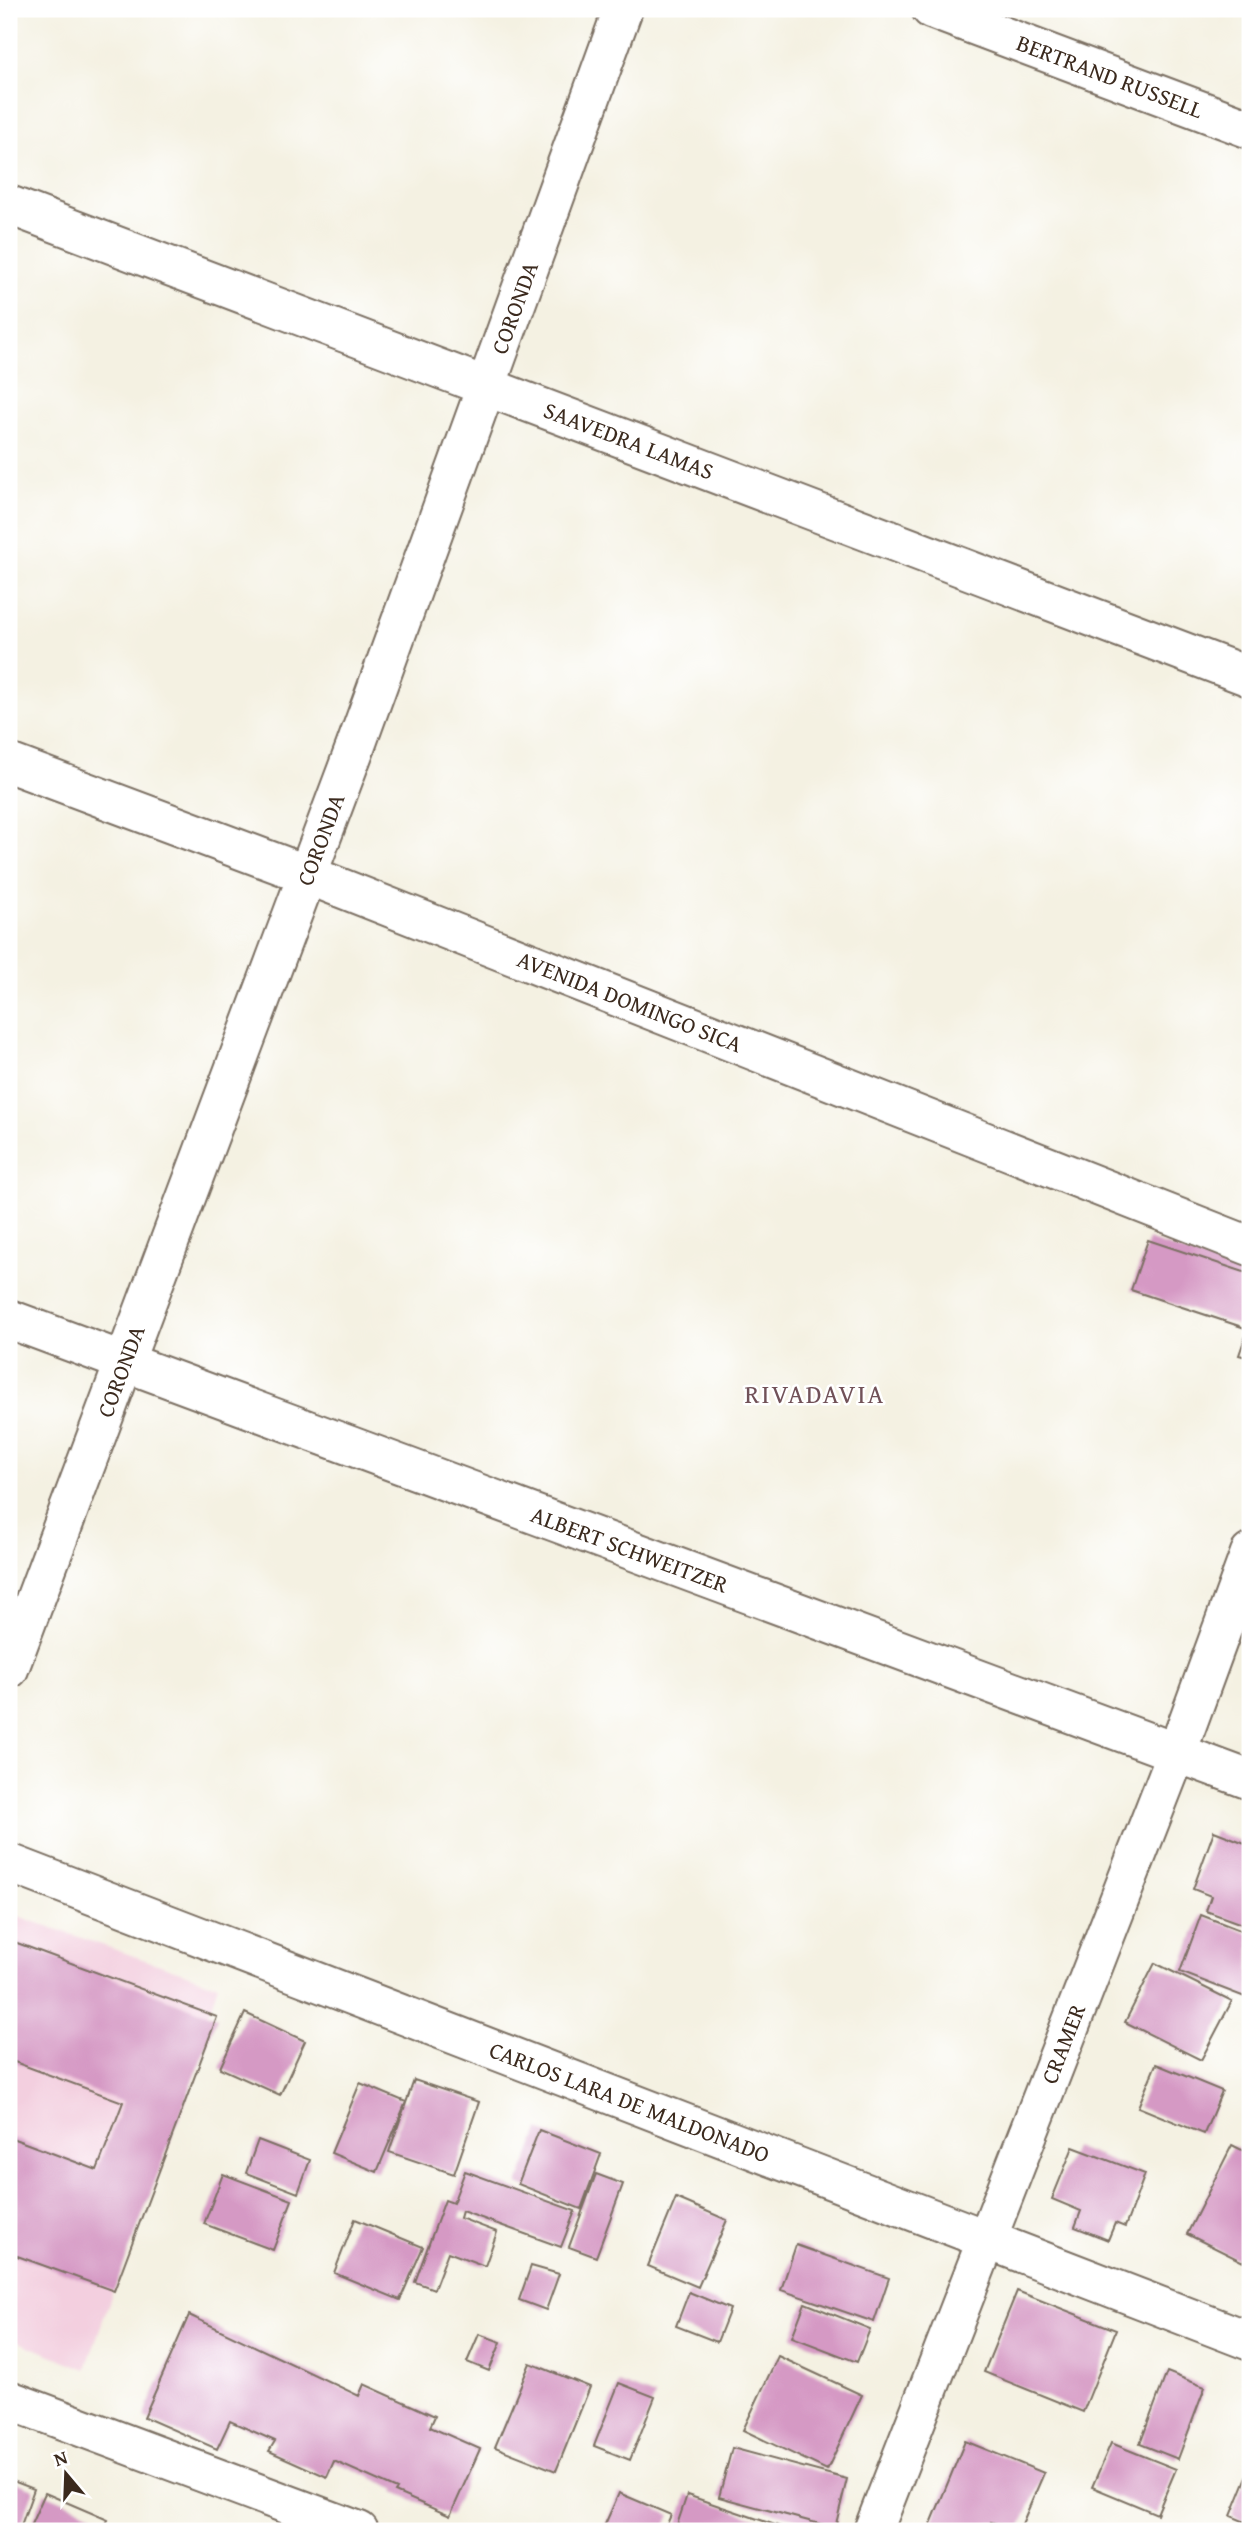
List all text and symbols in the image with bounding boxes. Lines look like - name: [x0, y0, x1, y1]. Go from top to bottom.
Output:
- street label: BERTRAND RUSSELL: [1012, 26, 1208, 126]
- street label: CORONDA: [482, 257, 546, 358]
- street label: SAAVEDRA LAMAS: [539, 393, 719, 488]
- street label: CORONDA: [288, 789, 352, 890]
- street label: AVENIDA DOMINGO SICA: [513, 942, 747, 1060]
- street label: CORONDA: [88, 1320, 153, 1422]
- district label: RIVADAVIA: [745, 1374, 885, 1413]
- street label: ALBERT SCHWEITZER: [527, 1497, 734, 1601]
- street label: CRAMER: [1032, 1998, 1093, 2088]
- street label: CARLOS LARA DE MALDONADO: [485, 2033, 775, 2170]
- north arrow: [32, 2438, 102, 2508]
- text: N: [50, 2443, 71, 2473]

